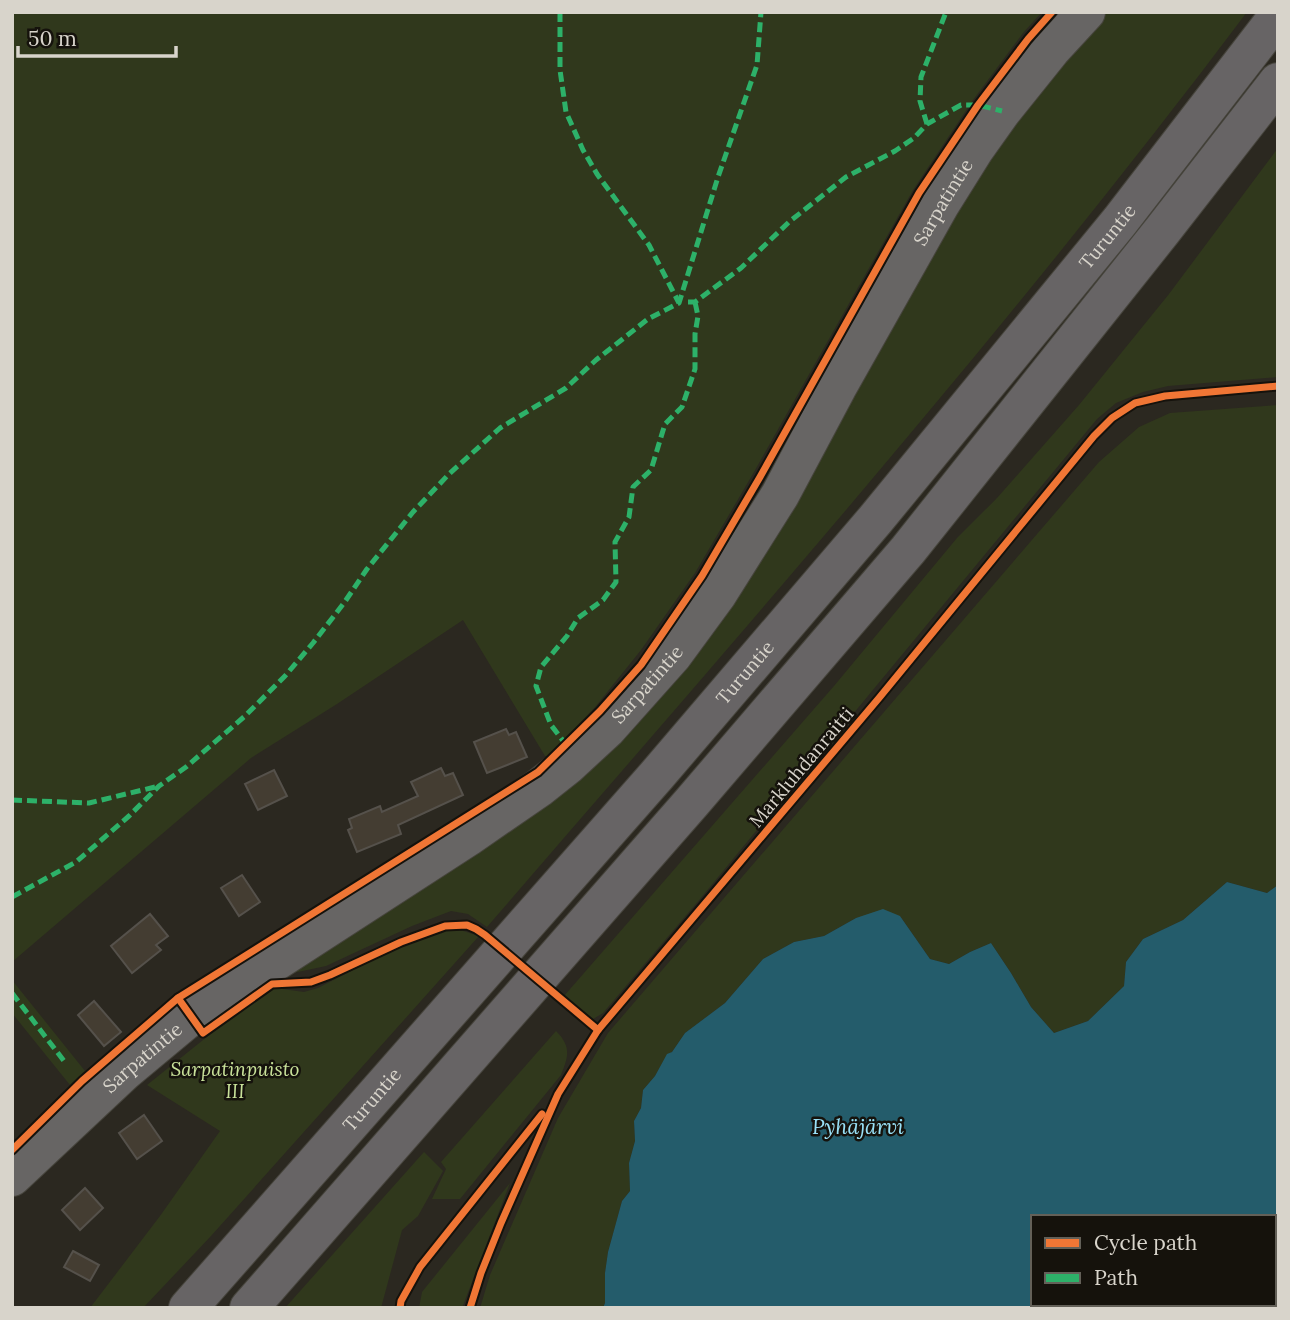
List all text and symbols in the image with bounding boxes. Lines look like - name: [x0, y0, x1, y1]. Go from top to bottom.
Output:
- scale bar: [18, 14, 175, 58]
- text: 50 m: [28, 25, 77, 52]
- street label: Sarpatintie: [908, 154, 978, 250]
- street label: Turuntie: [1074, 199, 1141, 274]
- street label: Turuntie: [711, 635, 779, 709]
- street label: Sarpatintie: [606, 640, 688, 728]
- street label: Markluhdanraitti: [744, 702, 858, 832]
- street label: Sarpatintie: [98, 1017, 187, 1098]
- park label: Sarpatinpuisto III: [170, 1057, 300, 1103]
- street label: Turuntie: [337, 1062, 406, 1136]
- water label: Pyhäjärvi: [812, 1113, 904, 1140]
- legend: [1031, 1215, 1276, 1306]
- text: Cycle path: [1094, 1229, 1197, 1256]
- text: Path: [1094, 1264, 1138, 1291]

